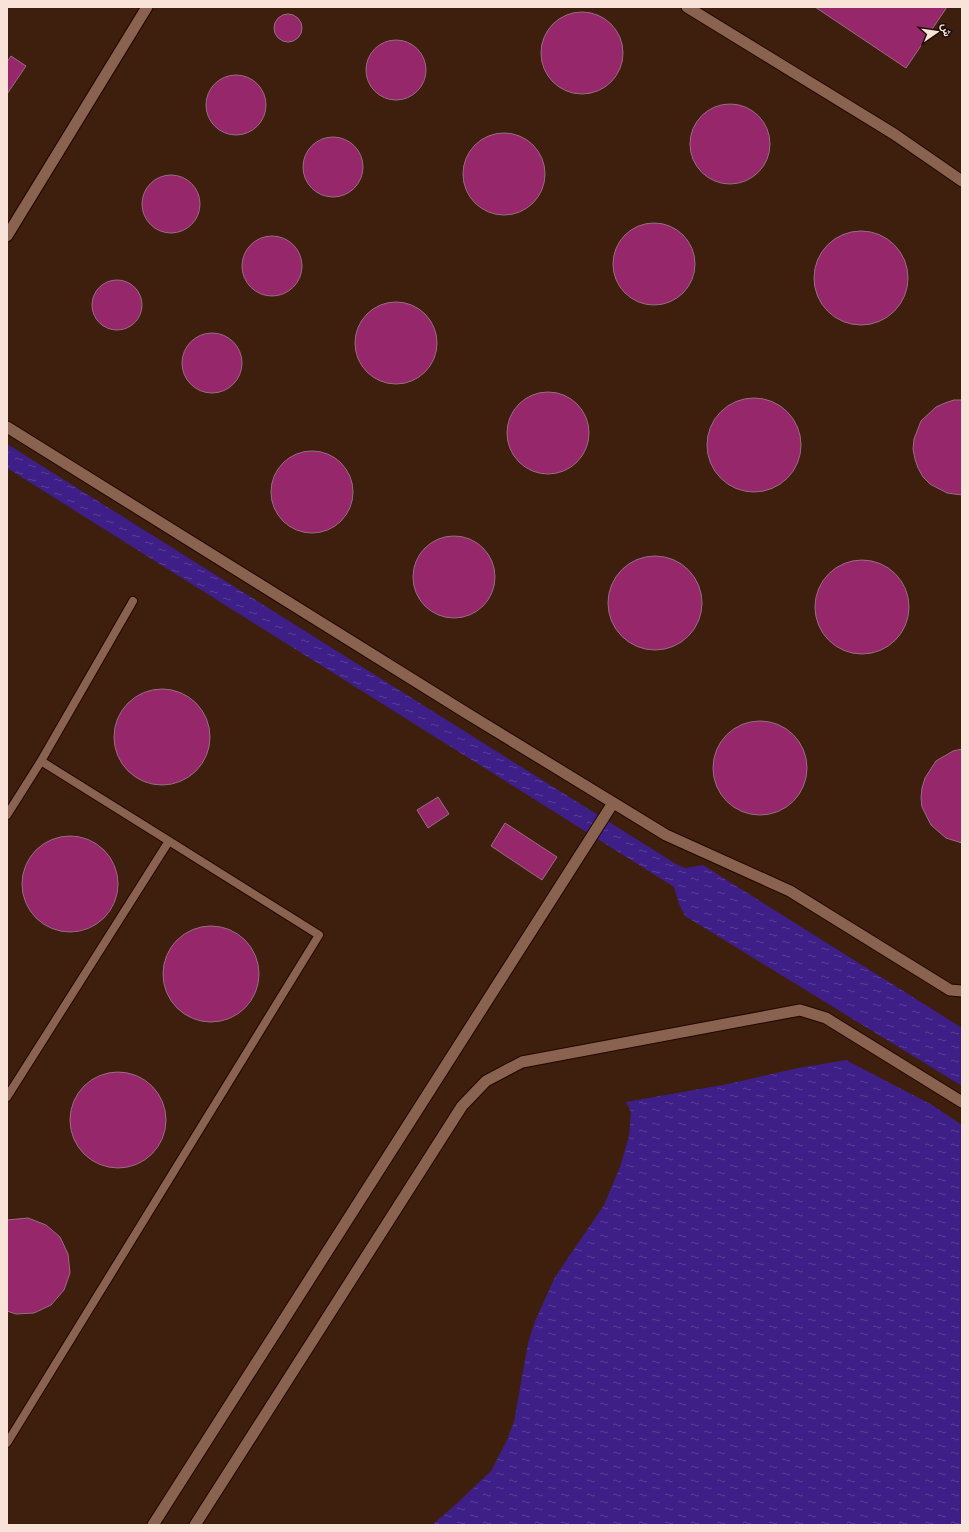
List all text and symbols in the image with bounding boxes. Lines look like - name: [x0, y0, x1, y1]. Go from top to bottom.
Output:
- north arrow: [917, 12, 957, 52]
- text: ش: [938, 22, 954, 38]

